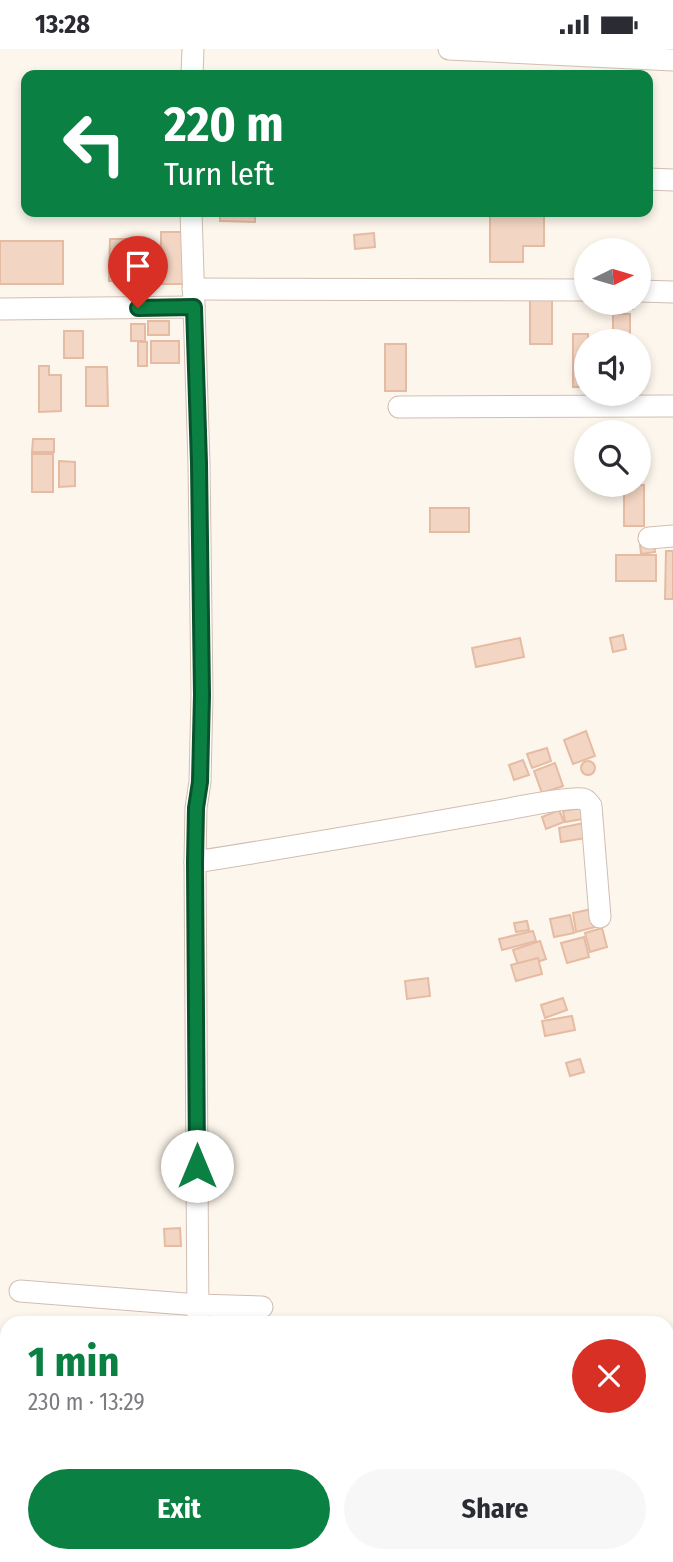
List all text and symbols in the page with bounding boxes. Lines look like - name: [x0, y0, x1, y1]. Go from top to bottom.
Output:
- text: 13:28: [35, 9, 90, 40]
- text: 220 m: [164, 95, 284, 154]
- icon: left: [49, 98, 140, 189]
- text: Turn left: [164, 155, 274, 193]
- pin: [108, 236, 168, 308]
- north arrow: [574, 238, 651, 315]
- map controls: [574, 238, 651, 497]
- icon: arrive: [119, 247, 157, 285]
- button: sound: [574, 329, 651, 406]
- button: search: [574, 420, 651, 497]
- position arrow: [160, 1129, 234, 1203]
- text: 1 min: [28, 1337, 119, 1387]
- button: close: [572, 1339, 646, 1413]
- text: 230 m · 13:29: [28, 1388, 145, 1416]
- button: Exit: [28, 1469, 330, 1549]
- button: Share: [344, 1469, 646, 1549]

